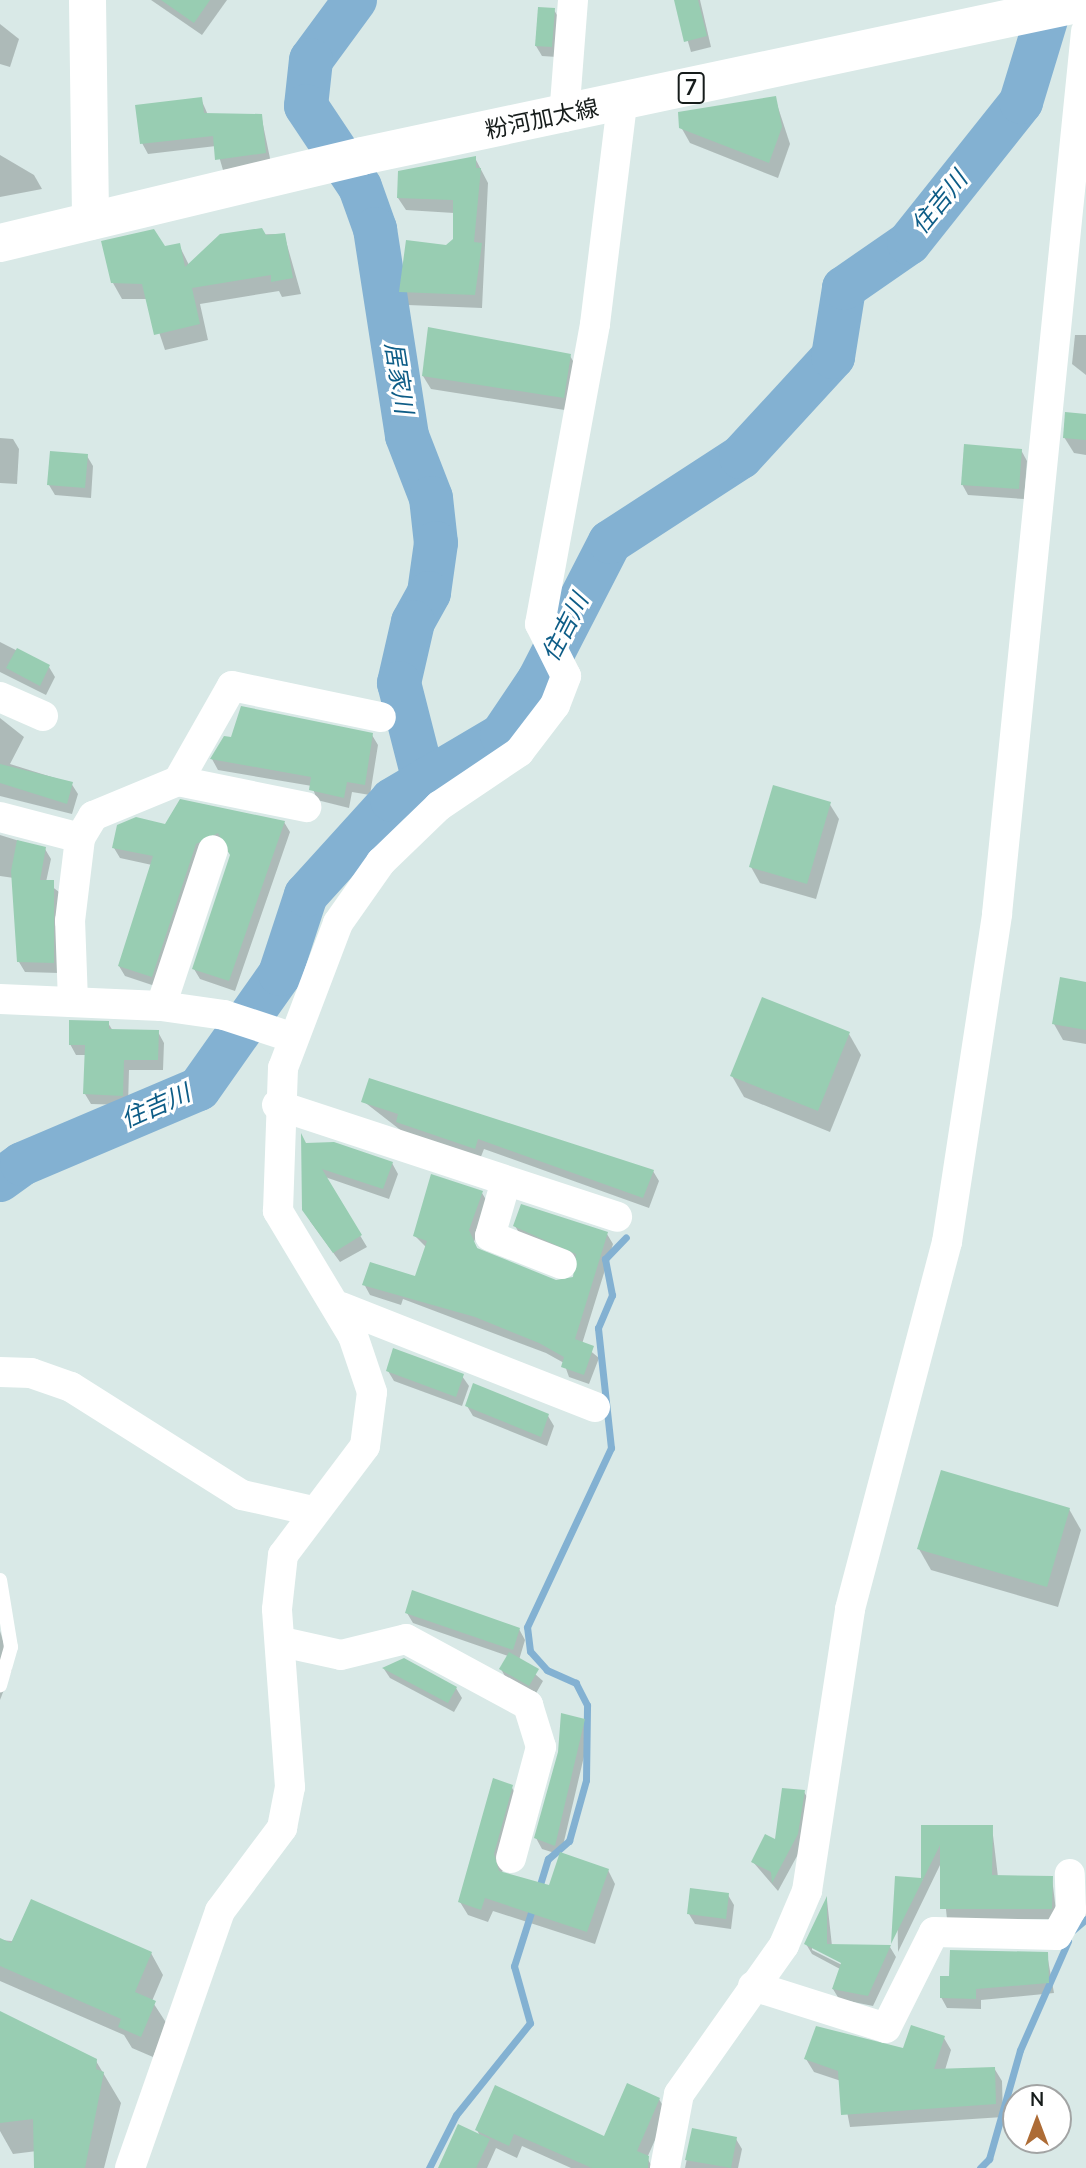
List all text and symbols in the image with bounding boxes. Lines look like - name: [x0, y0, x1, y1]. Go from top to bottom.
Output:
- road number: 7: [677, 70, 705, 106]
- street label: 粉河加太線: [483, 95, 601, 145]
- water label: 住吉川: [906, 166, 974, 240]
- water label: 居家川: [378, 340, 418, 416]
- water label: 住吉川: [537, 589, 595, 667]
- water label: 住吉川: [117, 1079, 195, 1135]
- north arrow: [1002, 2084, 1072, 2154]
- text: N: [1030, 2087, 1044, 2113]

